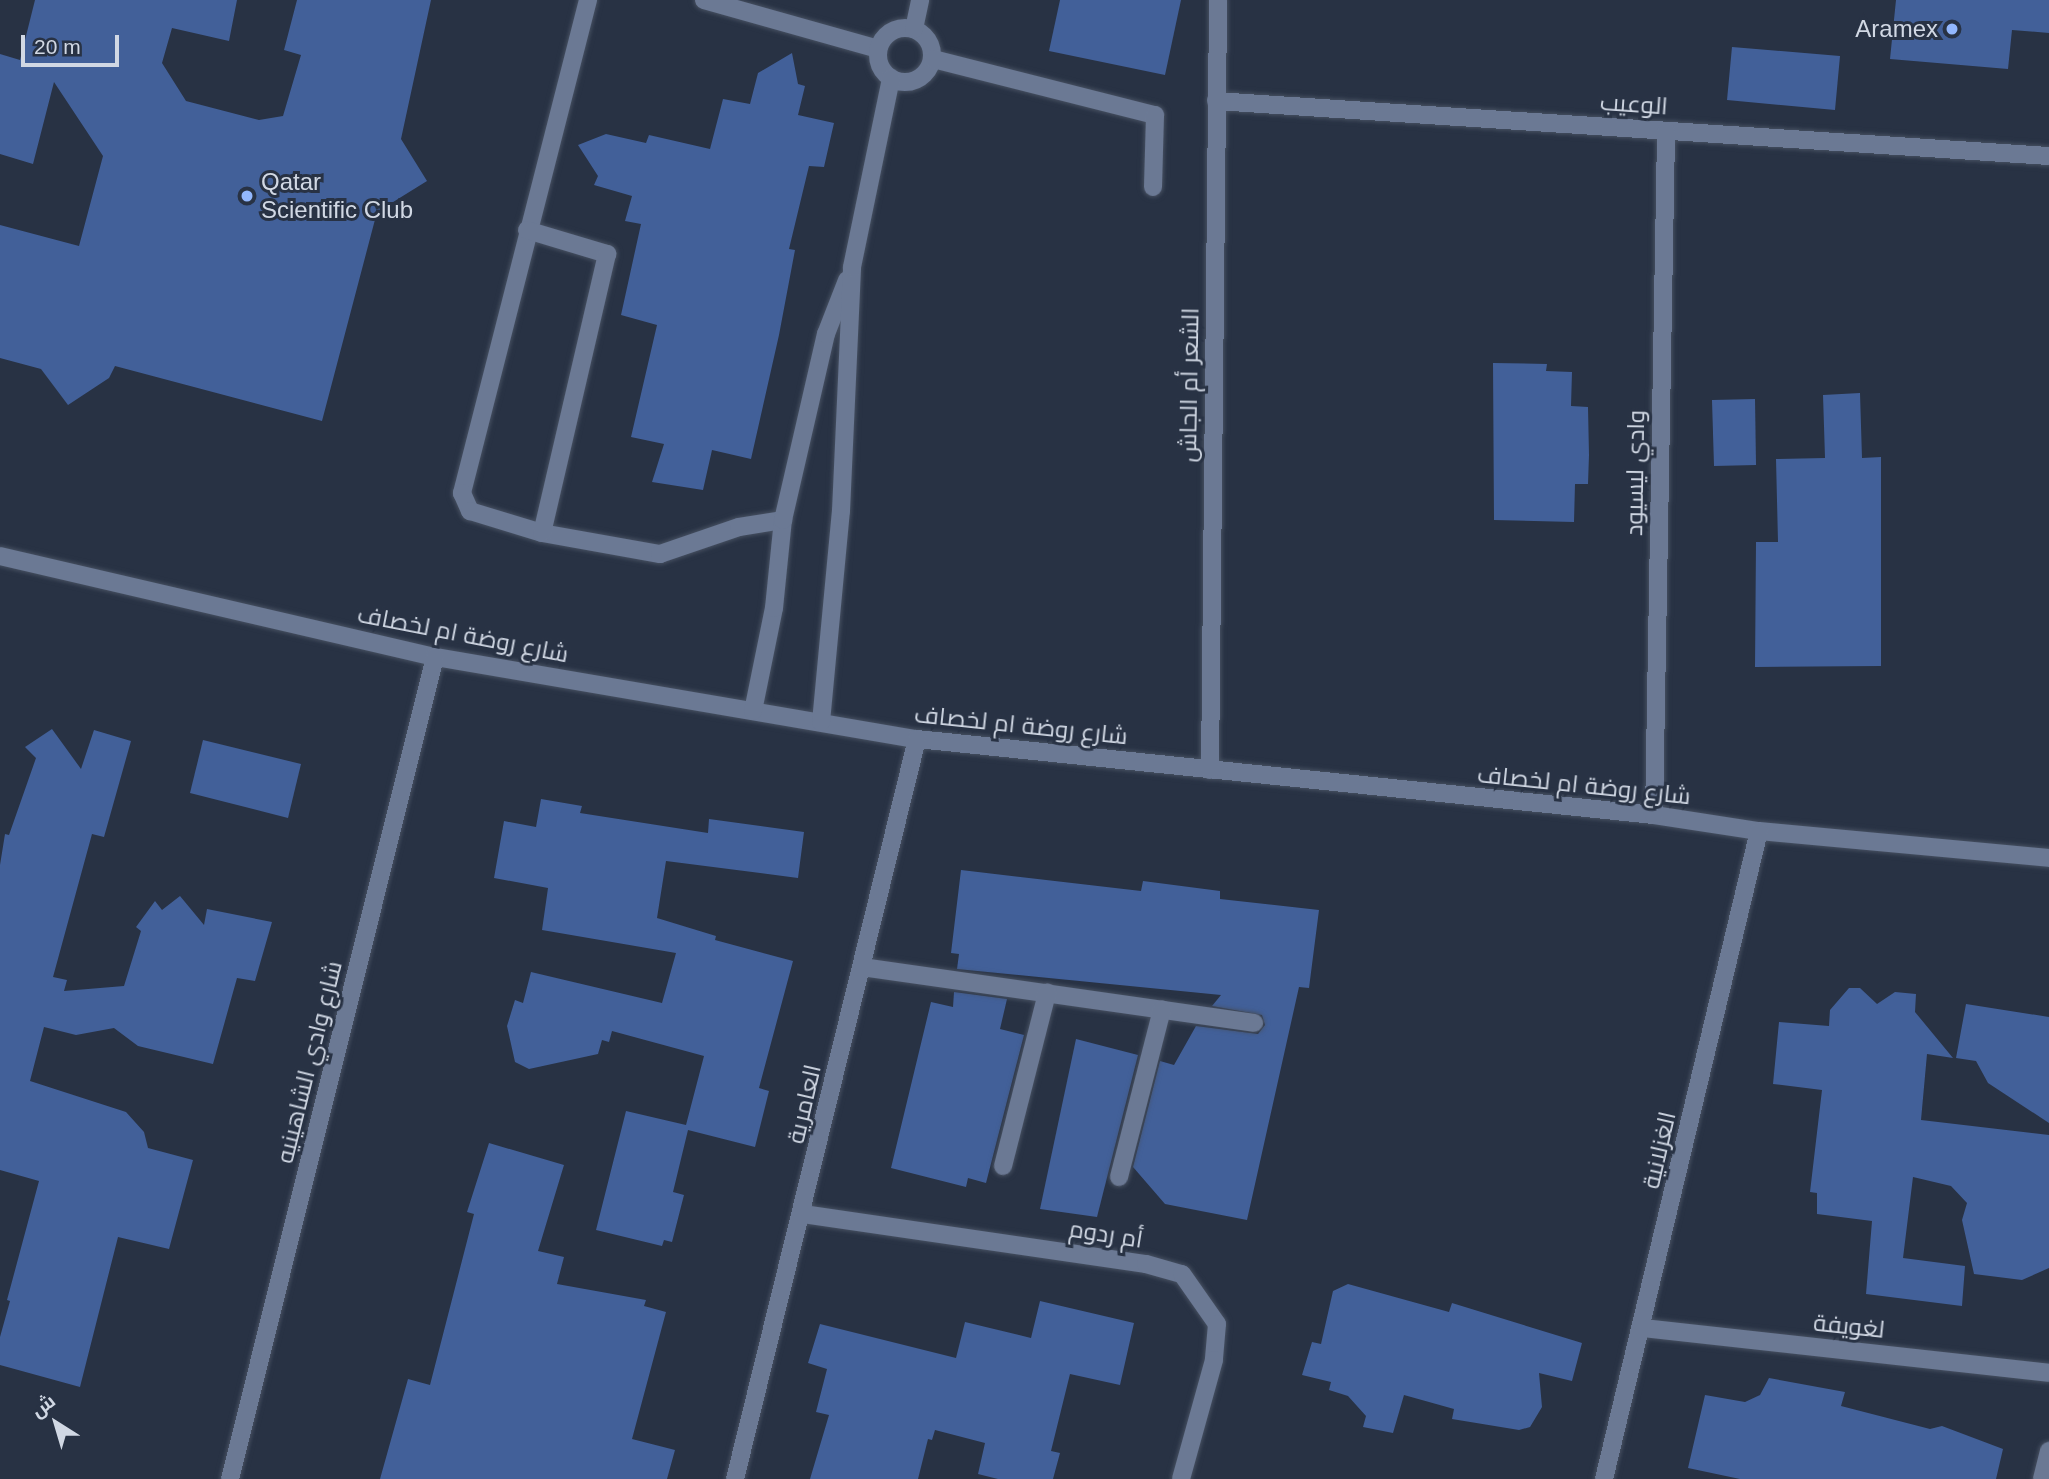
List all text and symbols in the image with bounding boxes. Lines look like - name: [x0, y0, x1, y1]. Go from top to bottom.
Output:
- place label: Aramex: [1855, 15, 1938, 43]
- scale bar: [24, 21, 122, 65]
- marker: Aramex: [1944, 21, 1960, 37]
- text: 20 m: [34, 35, 81, 58]
- street label: الوعيب: [1599, 87, 1669, 121]
- place label: Qatar Scientific Club: [261, 168, 413, 224]
- marker: Qatar Scientific Club: [239, 188, 255, 204]
- street label: الشعر أم الجاش: [1173, 307, 1205, 463]
- street label: وادي ليسيود: [1620, 410, 1650, 536]
- street label: شارع روضة ام لخصاف: [355, 599, 571, 669]
- street label: شارع روضة ام لخصاف: [913, 699, 1129, 751]
- street label: شارع روضة ام لخصاف: [1476, 759, 1692, 811]
- street label: شارع وادي الشاهينيه: [270, 958, 348, 1166]
- street label: العامرية: [781, 1062, 827, 1146]
- street label: الغزلانية: [1636, 1109, 1682, 1191]
- street label: أم ردوم: [1067, 1214, 1145, 1254]
- street label: لغويفة: [1812, 1308, 1886, 1344]
- north arrow: [21, 1388, 91, 1458]
- text: ش: [27, 1390, 59, 1422]

